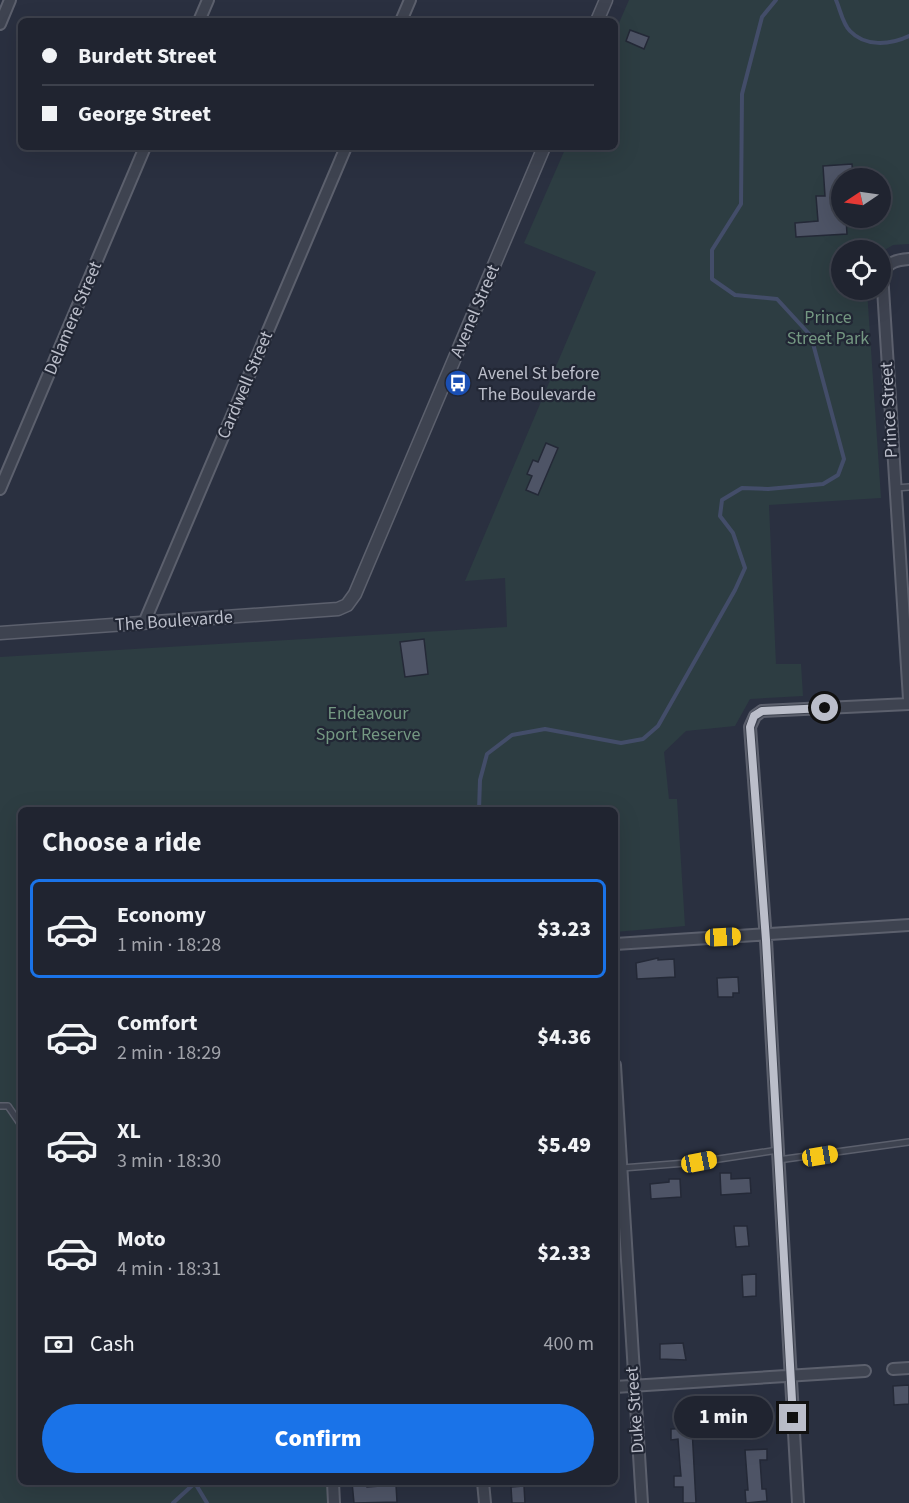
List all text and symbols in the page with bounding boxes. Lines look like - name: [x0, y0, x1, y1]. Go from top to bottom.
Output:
- text: Burdett Street: [78, 40, 217, 72]
- text: George Street: [78, 98, 211, 130]
- north arrow: [831, 168, 891, 228]
- map controls: [831, 168, 891, 300]
- button: locate: [831, 240, 891, 300]
- street label: Delamere Street: [38, 257, 108, 379]
- street label: Avenel Street: [444, 261, 506, 361]
- park label: Prince Street Park: [787, 305, 869, 351]
- street label: Cardwell Street: [211, 327, 279, 443]
- place label: Avenel St before The Boulevarde: [478, 361, 599, 407]
- street label: Prince Street: [874, 361, 904, 459]
- bus stop icon: Avenel St before The Boulevarde: [443, 368, 473, 398]
- street label: The Boulevarde: [114, 604, 234, 638]
- route start: [811, 694, 838, 721]
- park label: Endeavour Sport Reserve: [316, 701, 420, 747]
- text: Choose a ride: [42, 823, 202, 862]
- text: Economy: [117, 899, 206, 931]
- icon: car: [45, 902, 99, 956]
- text: $3.23: [537, 913, 591, 945]
- car: [705, 927, 741, 947]
- text: 1 min · 18:28: [117, 931, 221, 959]
- text: Comfort: [117, 1007, 198, 1039]
- icon: car: [45, 1010, 99, 1064]
- text: $4.36: [537, 1021, 591, 1053]
- text: 2 min · 18:29: [117, 1039, 221, 1067]
- text: XL: [117, 1115, 141, 1147]
- icon: car: [45, 1118, 99, 1172]
- text: $5.49: [537, 1129, 591, 1161]
- car: [801, 1144, 839, 1168]
- text: 3 min · 18:30: [117, 1147, 221, 1175]
- car: [680, 1150, 718, 1174]
- text: Moto: [117, 1223, 166, 1255]
- icon: car: [45, 1226, 99, 1280]
- text: $2.33: [537, 1237, 591, 1269]
- text: 4 min · 18:31: [117, 1255, 221, 1283]
- icon: cash: [42, 1328, 75, 1361]
- text: Cash: [90, 1328, 135, 1360]
- text: 400 m: [544, 1330, 594, 1358]
- street label: Duke Street: [619, 1366, 651, 1454]
- callout: 1 min: [673, 1397, 772, 1439]
- text: 1 min: [699, 1403, 748, 1431]
- button: Confirm: [42, 1404, 594, 1473]
- route end: [779, 1404, 806, 1431]

